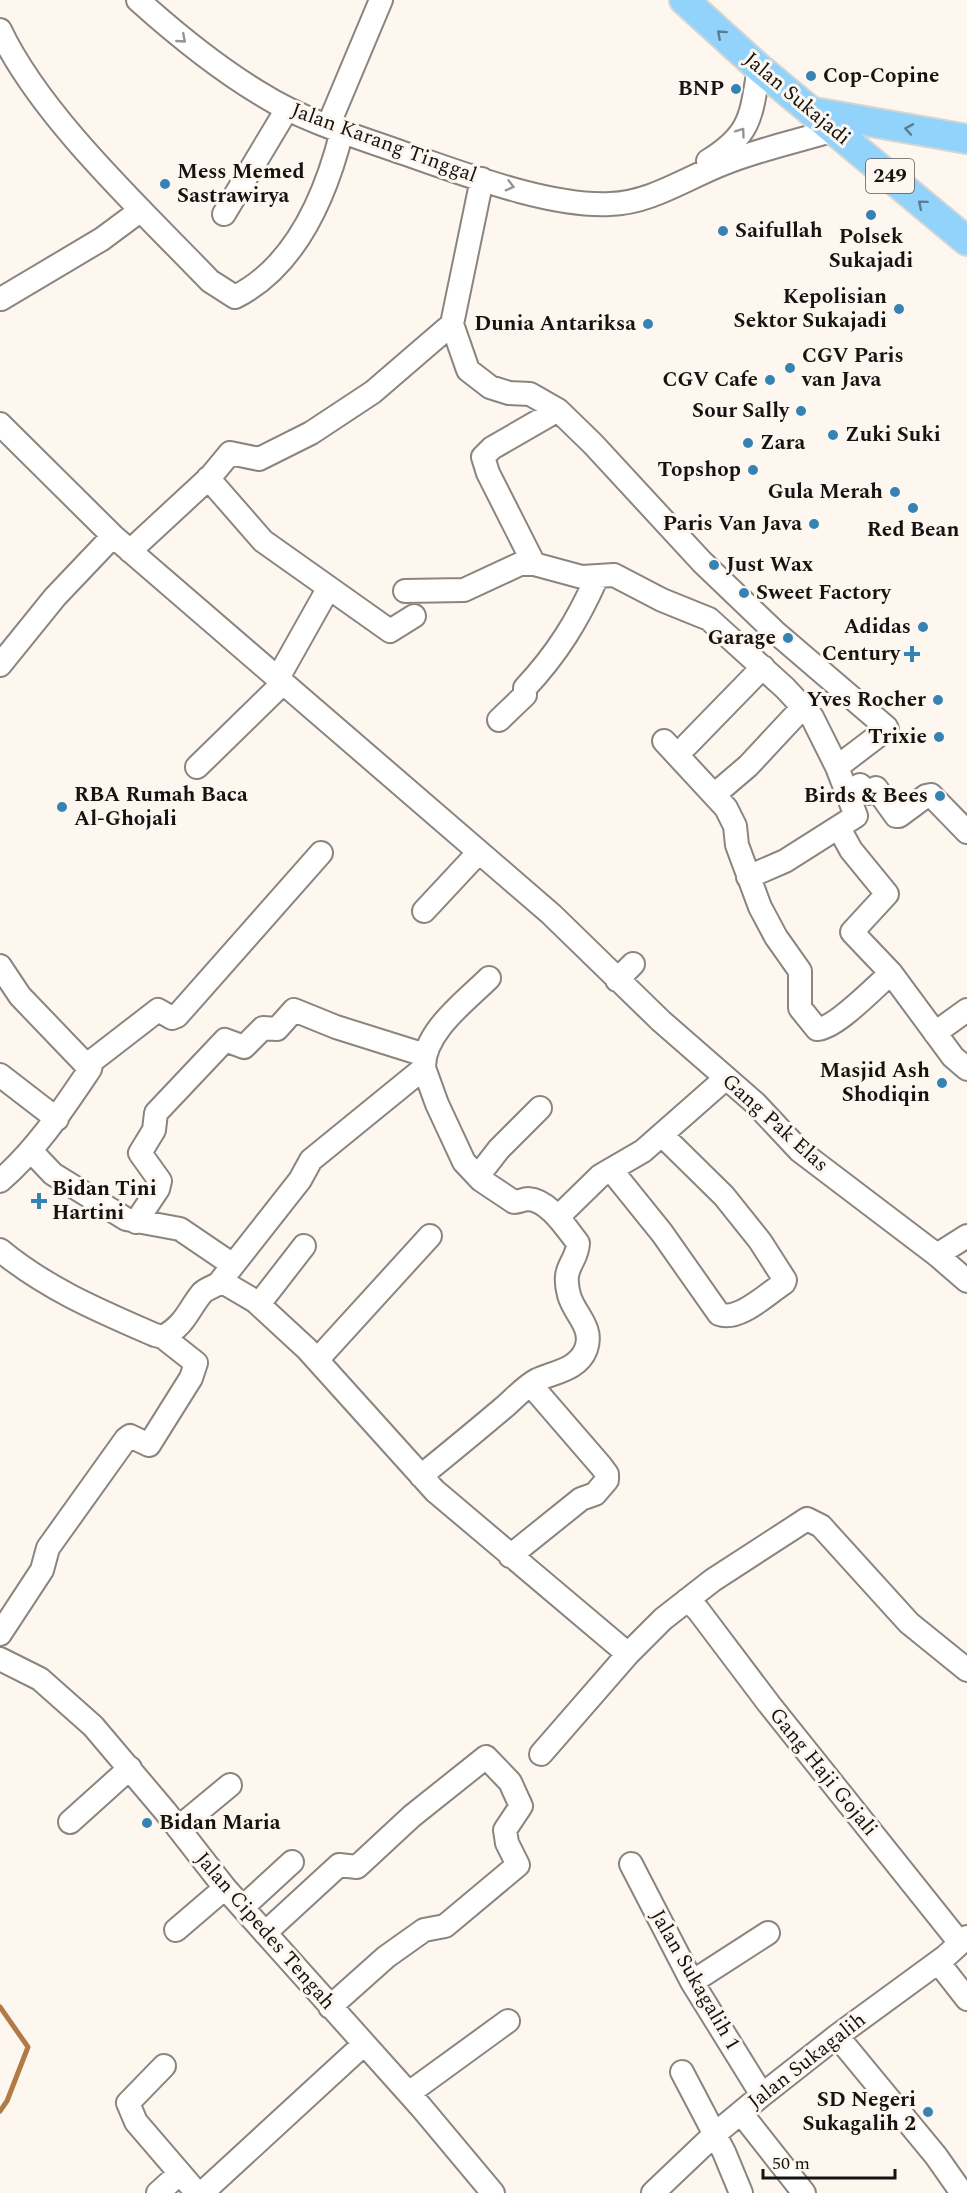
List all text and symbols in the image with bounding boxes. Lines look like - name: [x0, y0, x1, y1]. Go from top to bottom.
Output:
- one-way arrow: [717, 30, 728, 41]
- one-way arrow: [175, 32, 186, 43]
- street label: Jalan Sukajadi: [736, 45, 858, 153]
- place label: Cop-Copine: [823, 60, 939, 92]
- marker: Cop-Copine: [804, 69, 818, 83]
- place label: BNP: [678, 73, 724, 105]
- marker: BNP: [729, 82, 743, 96]
- street label: Jalan Karang Tinggal: [287, 94, 481, 192]
- one-way arrow: [905, 123, 915, 136]
- one-way arrow: [734, 128, 745, 139]
- place label: Mess Memed Sastrawirya: [177, 156, 305, 212]
- road number: 249: [866, 159, 914, 193]
- marker: Mess Memed Sastrawirya: [158, 177, 172, 191]
- one-way arrow: [505, 179, 515, 192]
- one-way arrow: [918, 200, 929, 211]
- marker: Polsek Sukajadi: [864, 208, 878, 222]
- place label: Saifullah: [735, 215, 823, 247]
- place label: Polsek Sukajadi: [829, 221, 913, 277]
- marker: Saifullah: [716, 224, 730, 238]
- place label: Kepolisian Sektor Sukajadi: [734, 281, 887, 337]
- marker: Kepolisian Sektor Sukajadi: [892, 302, 906, 316]
- place label: Dunia Antariksa: [474, 308, 636, 340]
- marker: Dunia Antariksa: [641, 317, 655, 331]
- place label: CGV Paris van Java: [801, 340, 904, 396]
- marker: CGV Paris van Java: [783, 361, 797, 375]
- place label: CGV Cafe: [663, 364, 758, 396]
- marker: CGV Cafe: [763, 373, 777, 387]
- place label: Sour Sally: [692, 395, 790, 427]
- marker: Sour Sally: [794, 404, 808, 418]
- place label: Zuki Suki: [845, 419, 941, 451]
- place label: Zara: [760, 427, 806, 459]
- marker: Zuki Suki: [826, 428, 840, 442]
- marker: Zara: [741, 436, 755, 450]
- place label: Topshop: [658, 454, 741, 486]
- marker: Topshop: [746, 463, 760, 477]
- place label: Gula Merah: [768, 476, 883, 508]
- marker: Gula Merah: [888, 485, 902, 499]
- marker: Red Bean: [906, 501, 920, 515]
- place label: Paris Van Java: [663, 508, 802, 540]
- place label: Red Bean: [867, 514, 959, 546]
- marker: Paris Van Java: [807, 517, 821, 531]
- place label: Just Wax: [726, 549, 814, 581]
- marker: Just Wax: [707, 558, 721, 572]
- place label: Sweet Factory: [756, 577, 892, 609]
- marker: Sweet Factory: [737, 586, 751, 600]
- place label: Adidas: [844, 611, 911, 643]
- marker: Adidas: [916, 620, 930, 634]
- place label: Garage: [708, 622, 776, 654]
- marker: Garage: [781, 631, 795, 645]
- place label: Century: [822, 638, 901, 670]
- marker: Century: [905, 647, 919, 661]
- place label: Yves Rocher: [806, 684, 926, 716]
- marker: Yves Rocher: [931, 693, 945, 707]
- place label: Trixie: [868, 721, 927, 753]
- marker: Trixie: [932, 730, 946, 744]
- place label: RBA Rumah Baca Al-Ghojali: [74, 779, 248, 835]
- place label: Birds & Bees: [804, 780, 928, 812]
- marker: Birds & Bees: [933, 789, 947, 803]
- marker: RBA Rumah Baca Al-Ghojali: [55, 800, 69, 814]
- place label: Masjid Ash Shodiqin: [819, 1055, 930, 1111]
- street label: Gang Pak Elas: [714, 1066, 836, 1180]
- marker: Masjid Ash Shodiqin: [935, 1076, 949, 1090]
- place label: Bidan Tini Hartini: [52, 1173, 157, 1229]
- marker: Bidan Tini Hartini: [30, 1192, 48, 1210]
- street label: Gang Haji Gojali: [761, 1701, 885, 1843]
- place label: Bidan Maria: [159, 1807, 281, 1839]
- marker: Bidan Maria: [140, 1816, 154, 1830]
- street label: Jalan Cipedes Tengah: [187, 1845, 343, 2017]
- street label: Jalan Sukagalih 1: [642, 1903, 748, 2057]
- street label: Jalan Sukagalih: [741, 2005, 873, 2117]
- place label: SD Negeri Sukagalih 2: [802, 2084, 916, 2140]
- marker: SD Negeri Sukagalih 2: [921, 2105, 935, 2119]
- scale bar: [763, 2142, 895, 2180]
- text: 50 m: [772, 2150, 810, 2177]

